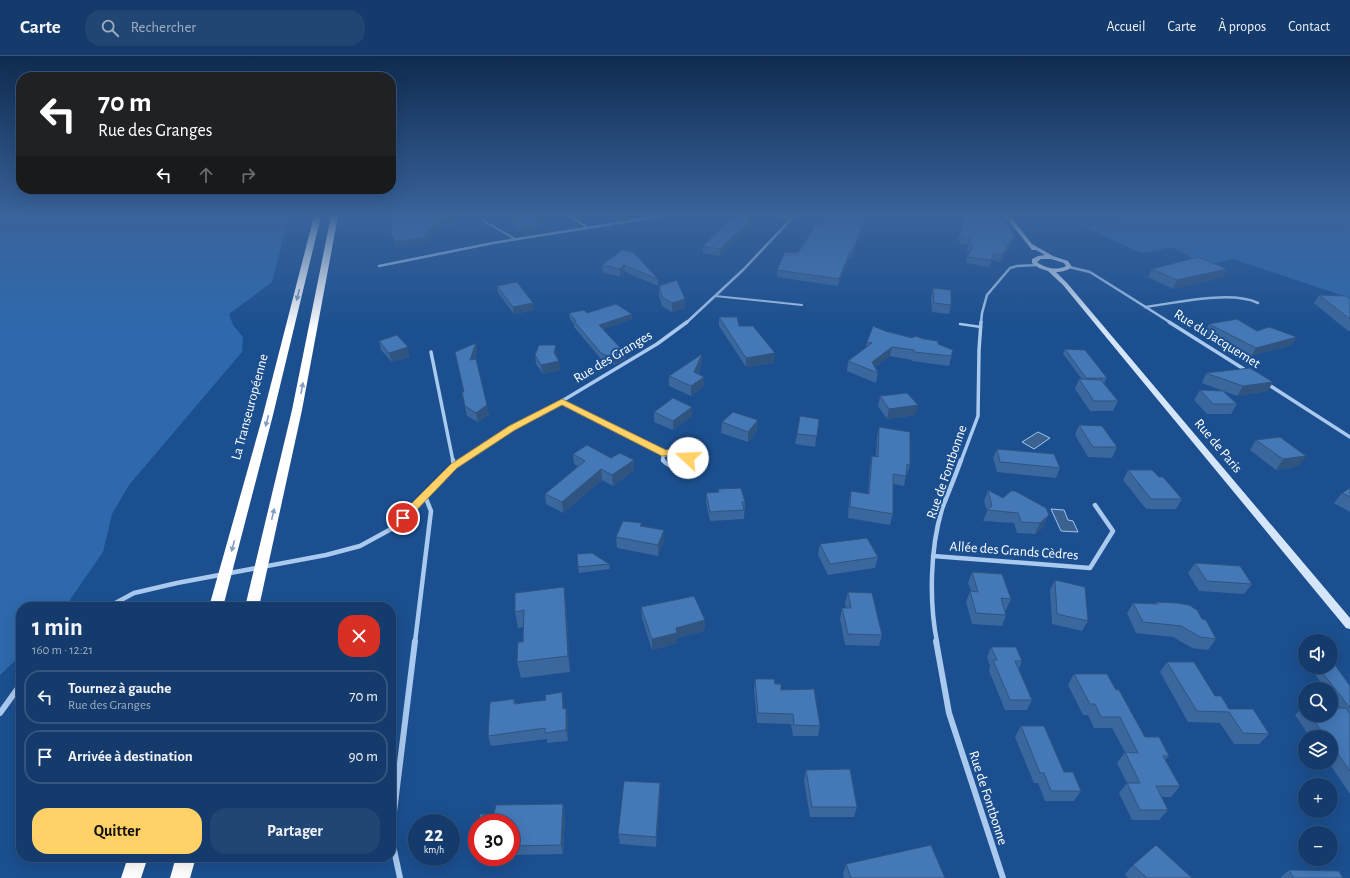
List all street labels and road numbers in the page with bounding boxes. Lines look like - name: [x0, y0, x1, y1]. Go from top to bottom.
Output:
- street label: Rue du Jacquemet: [1171, 307, 1263, 371]
- street label: Rue des Granges: [571, 328, 655, 386]
- street label: La Transeuropéenne: [229, 352, 271, 462]
- street label: Rue de Paris: [1192, 416, 1244, 476]
- street label: Rue de Fontbonne: [924, 423, 970, 521]
- street label: Allée des Grands Cèdres: [949, 540, 1079, 562]
- street label: Rue de Fontbonne: [966, 749, 1010, 847]

